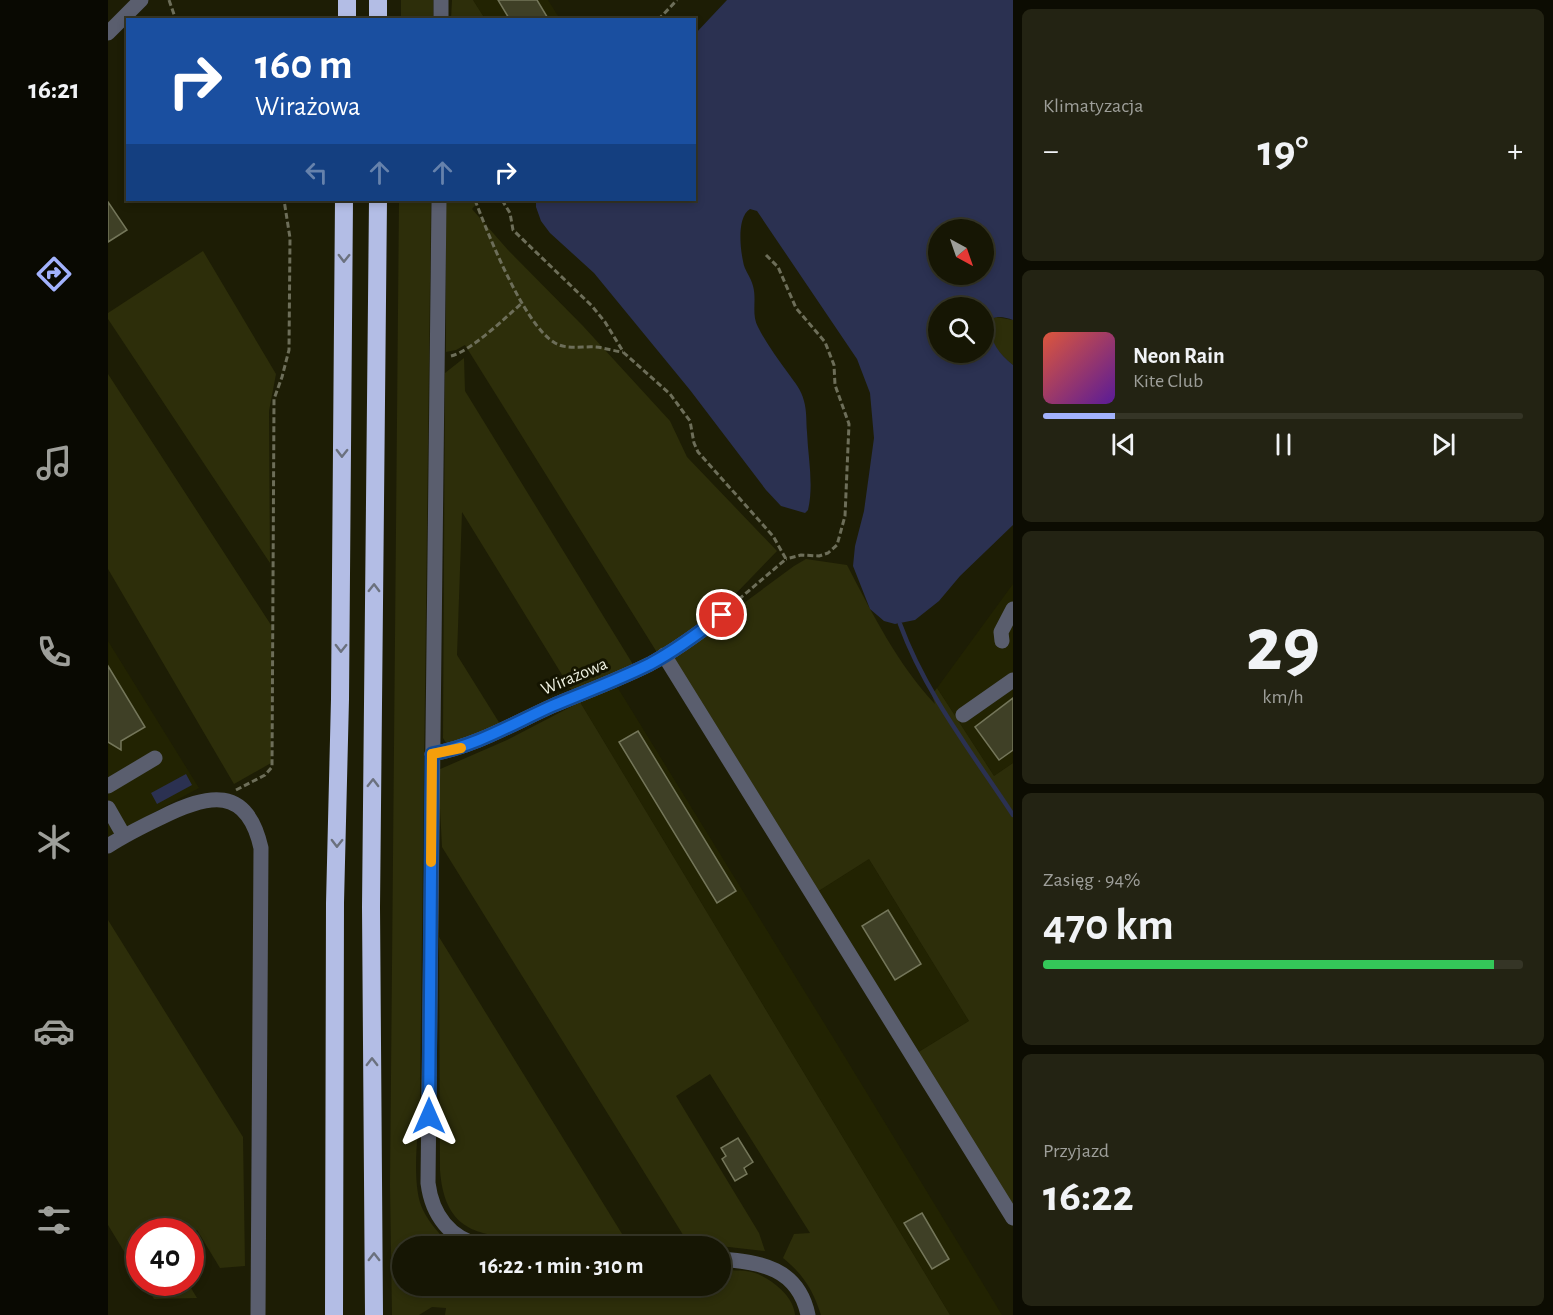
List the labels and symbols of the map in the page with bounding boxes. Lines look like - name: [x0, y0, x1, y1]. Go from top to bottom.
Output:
- north arrow: [928, 219, 994, 285]
- one-way arrow: [338, 253, 350, 262]
- one-way arrow: [336, 448, 348, 457]
- one-way arrow: [368, 583, 380, 592]
- pin: [696, 589, 747, 640]
- one-way arrow: [334, 643, 347, 652]
- street label: Wirażowa: [539, 655, 610, 699]
- one-way arrow: [366, 778, 379, 787]
- one-way arrow: [330, 838, 343, 847]
- one-way arrow: [366, 1057, 379, 1066]
- position arrow: [397, 1084, 461, 1148]
- speed limit sign: 40: [126, 1218, 204, 1296]
- one-way arrow: [368, 1252, 380, 1261]

